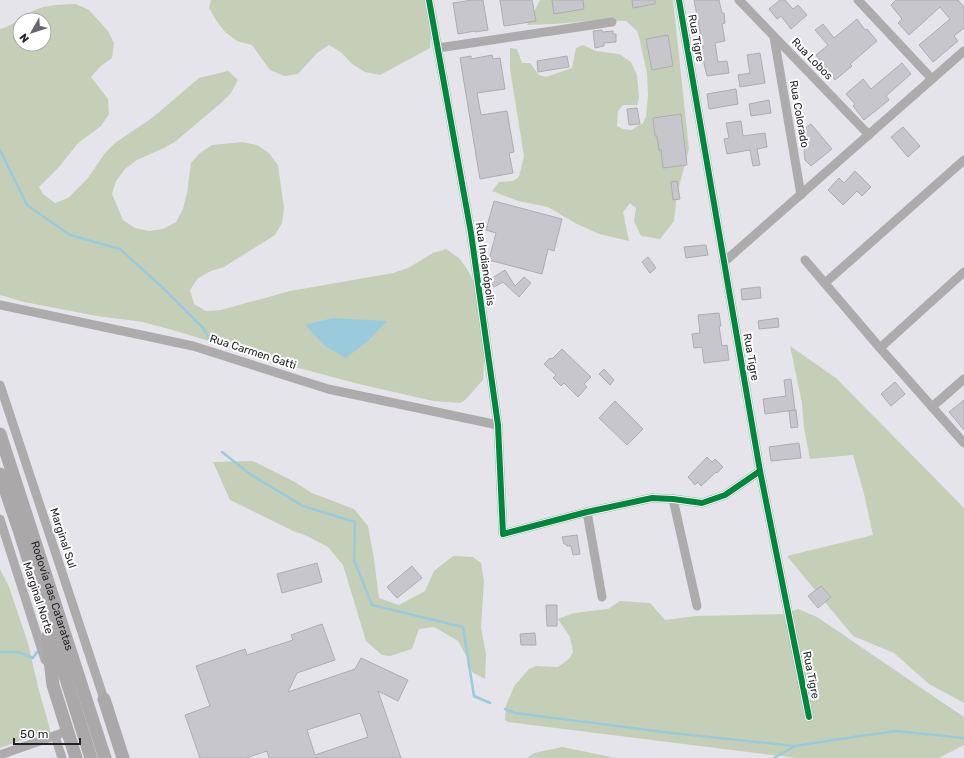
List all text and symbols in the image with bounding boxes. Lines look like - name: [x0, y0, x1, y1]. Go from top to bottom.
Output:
- north arrow: [12, 12, 52, 52]
- street label: Rua Tigre: [685, 13, 707, 63]
- text: N: [17, 31, 32, 45]
- street label: Rua Lobos: [789, 35, 836, 83]
- street label: Rua Colorado: [787, 79, 811, 149]
- street label: Rua Indianópolis: [473, 221, 497, 307]
- street label: Rua Carmen Gatti: [208, 332, 298, 372]
- street label: Rua Tigre: [740, 332, 762, 382]
- street label: Marginal Sul: [47, 506, 79, 570]
- street label: Rodovía das Cataratas: [29, 539, 76, 653]
- street label: Marginal Norte: [20, 560, 56, 636]
- street label: Rua Tigre: [800, 650, 822, 700]
- scale bar: [14, 720, 80, 746]
- text: 50 m: [20, 727, 48, 741]

